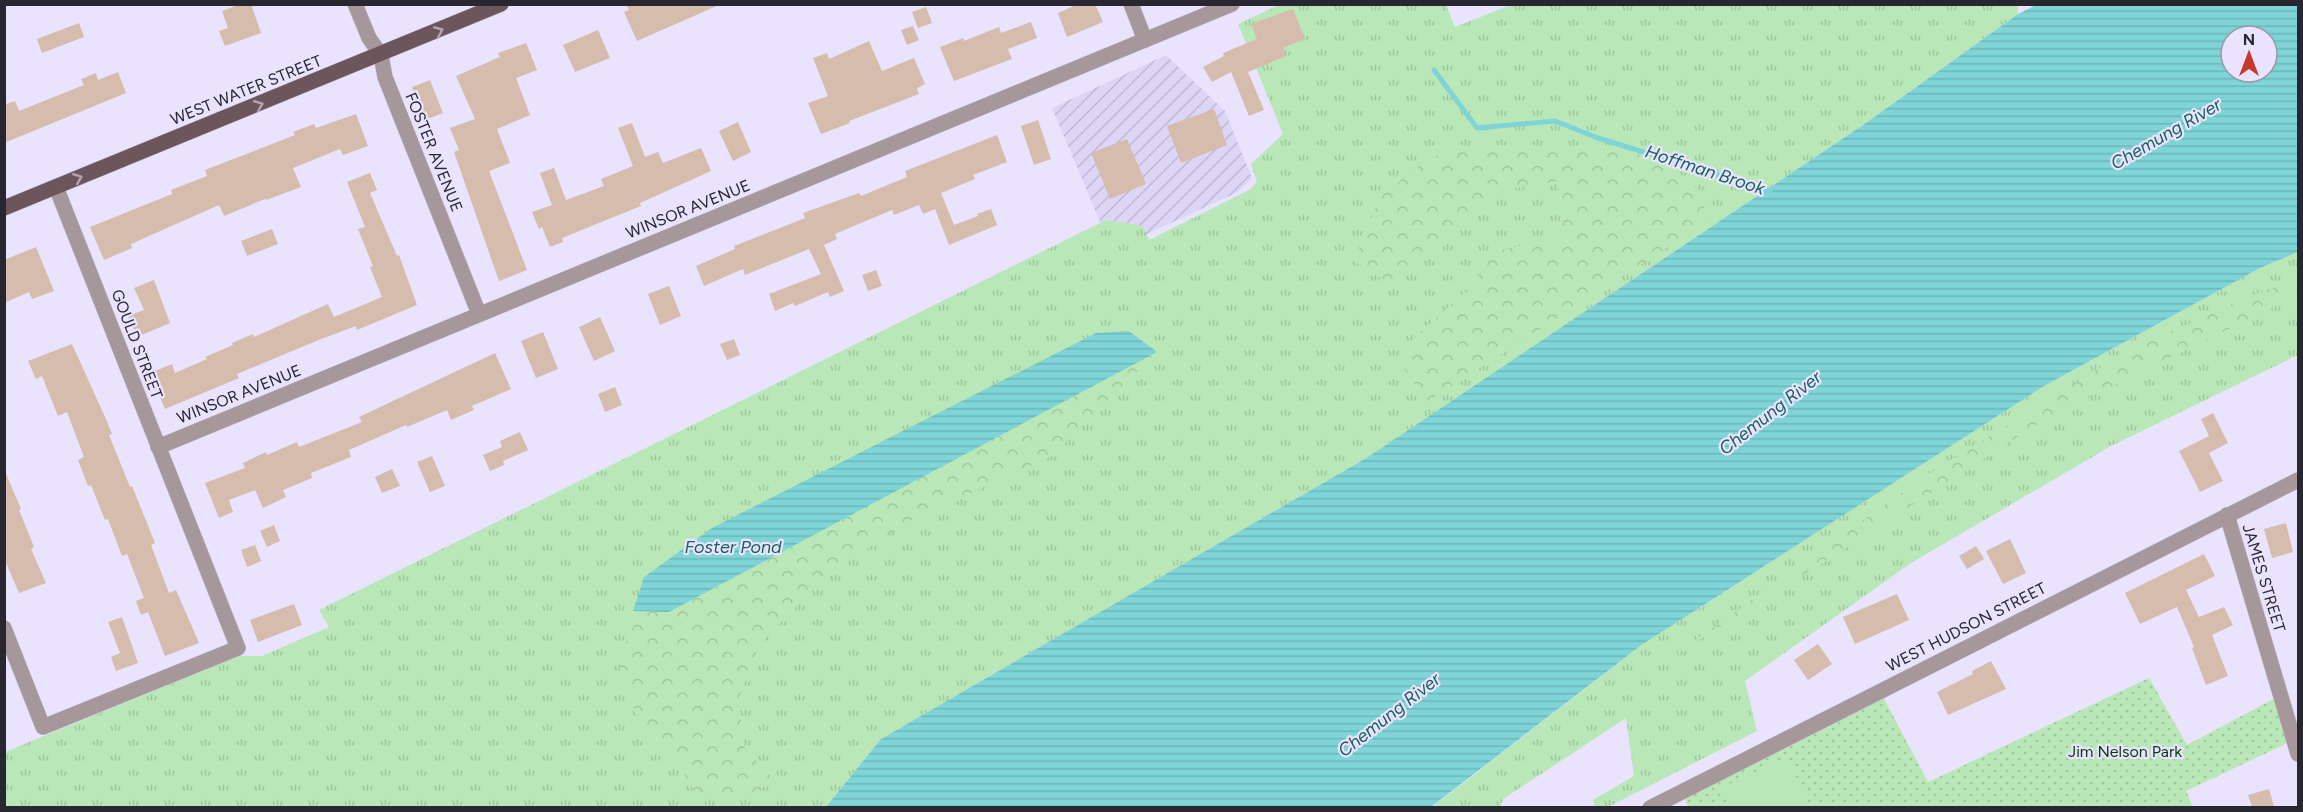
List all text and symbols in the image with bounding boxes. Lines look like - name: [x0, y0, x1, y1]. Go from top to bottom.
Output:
- north arrow: [2219, 24, 2279, 84]
- one-way arrow: [433, 26, 444, 38]
- text: N: [2243, 30, 2255, 49]
- street label: WEST WATER STREET: [168, 51, 325, 129]
- street label: FOSTER AVENUE: [401, 90, 467, 214]
- water label: Chemung River: [2107, 93, 2226, 174]
- one-way arrow: [252, 100, 263, 112]
- water label: Hoffman Brook: [1642, 140, 1769, 200]
- one-way arrow: [72, 173, 83, 185]
- street label: WINSOR AVENUE: [623, 175, 753, 243]
- street label: GOULD STREET: [107, 287, 167, 402]
- street label: WINSOR AVENUE: [174, 360, 304, 428]
- water label: Chemung River: [1714, 366, 1826, 460]
- street label: JAMES STREET: [2238, 522, 2290, 635]
- water label: Foster Pond: [684, 536, 782, 558]
- street label: WEST HUDSON STREET: [1883, 578, 2049, 676]
- water label: Chemung River: [1333, 668, 1445, 762]
- park label: Jim Nelson Park: [2068, 742, 2182, 761]

